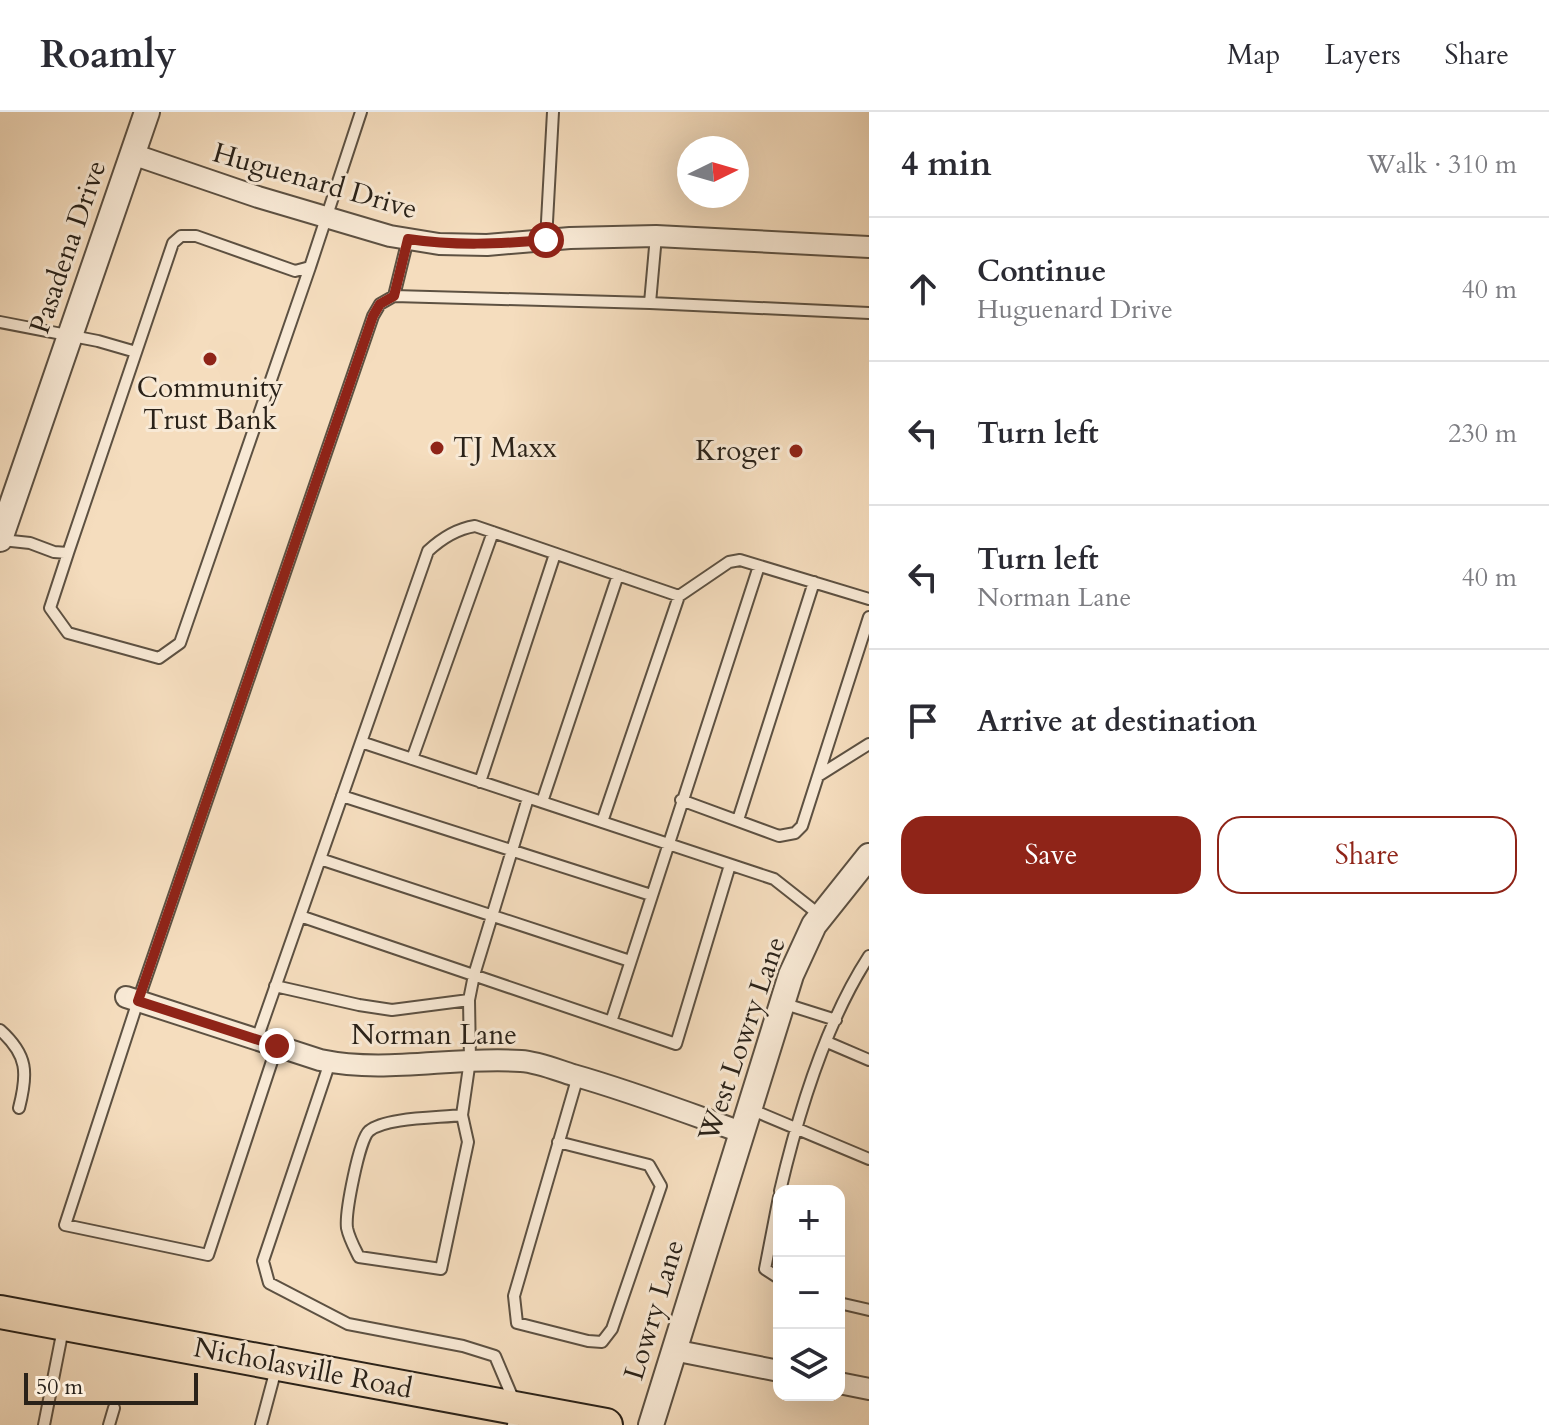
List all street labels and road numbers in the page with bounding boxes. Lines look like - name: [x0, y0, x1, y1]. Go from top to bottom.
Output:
- street label: Huguenard Drive: [208, 134, 422, 228]
- street label: Pasadena Drive: [21, 155, 115, 339]
- street label: West Lowry Lane: [689, 932, 795, 1147]
- street label: Norman Lane: [351, 1016, 517, 1054]
- street label: Lowry Lane: [615, 1235, 693, 1385]
- street label: Nicholasville Road: [191, 1328, 416, 1408]

